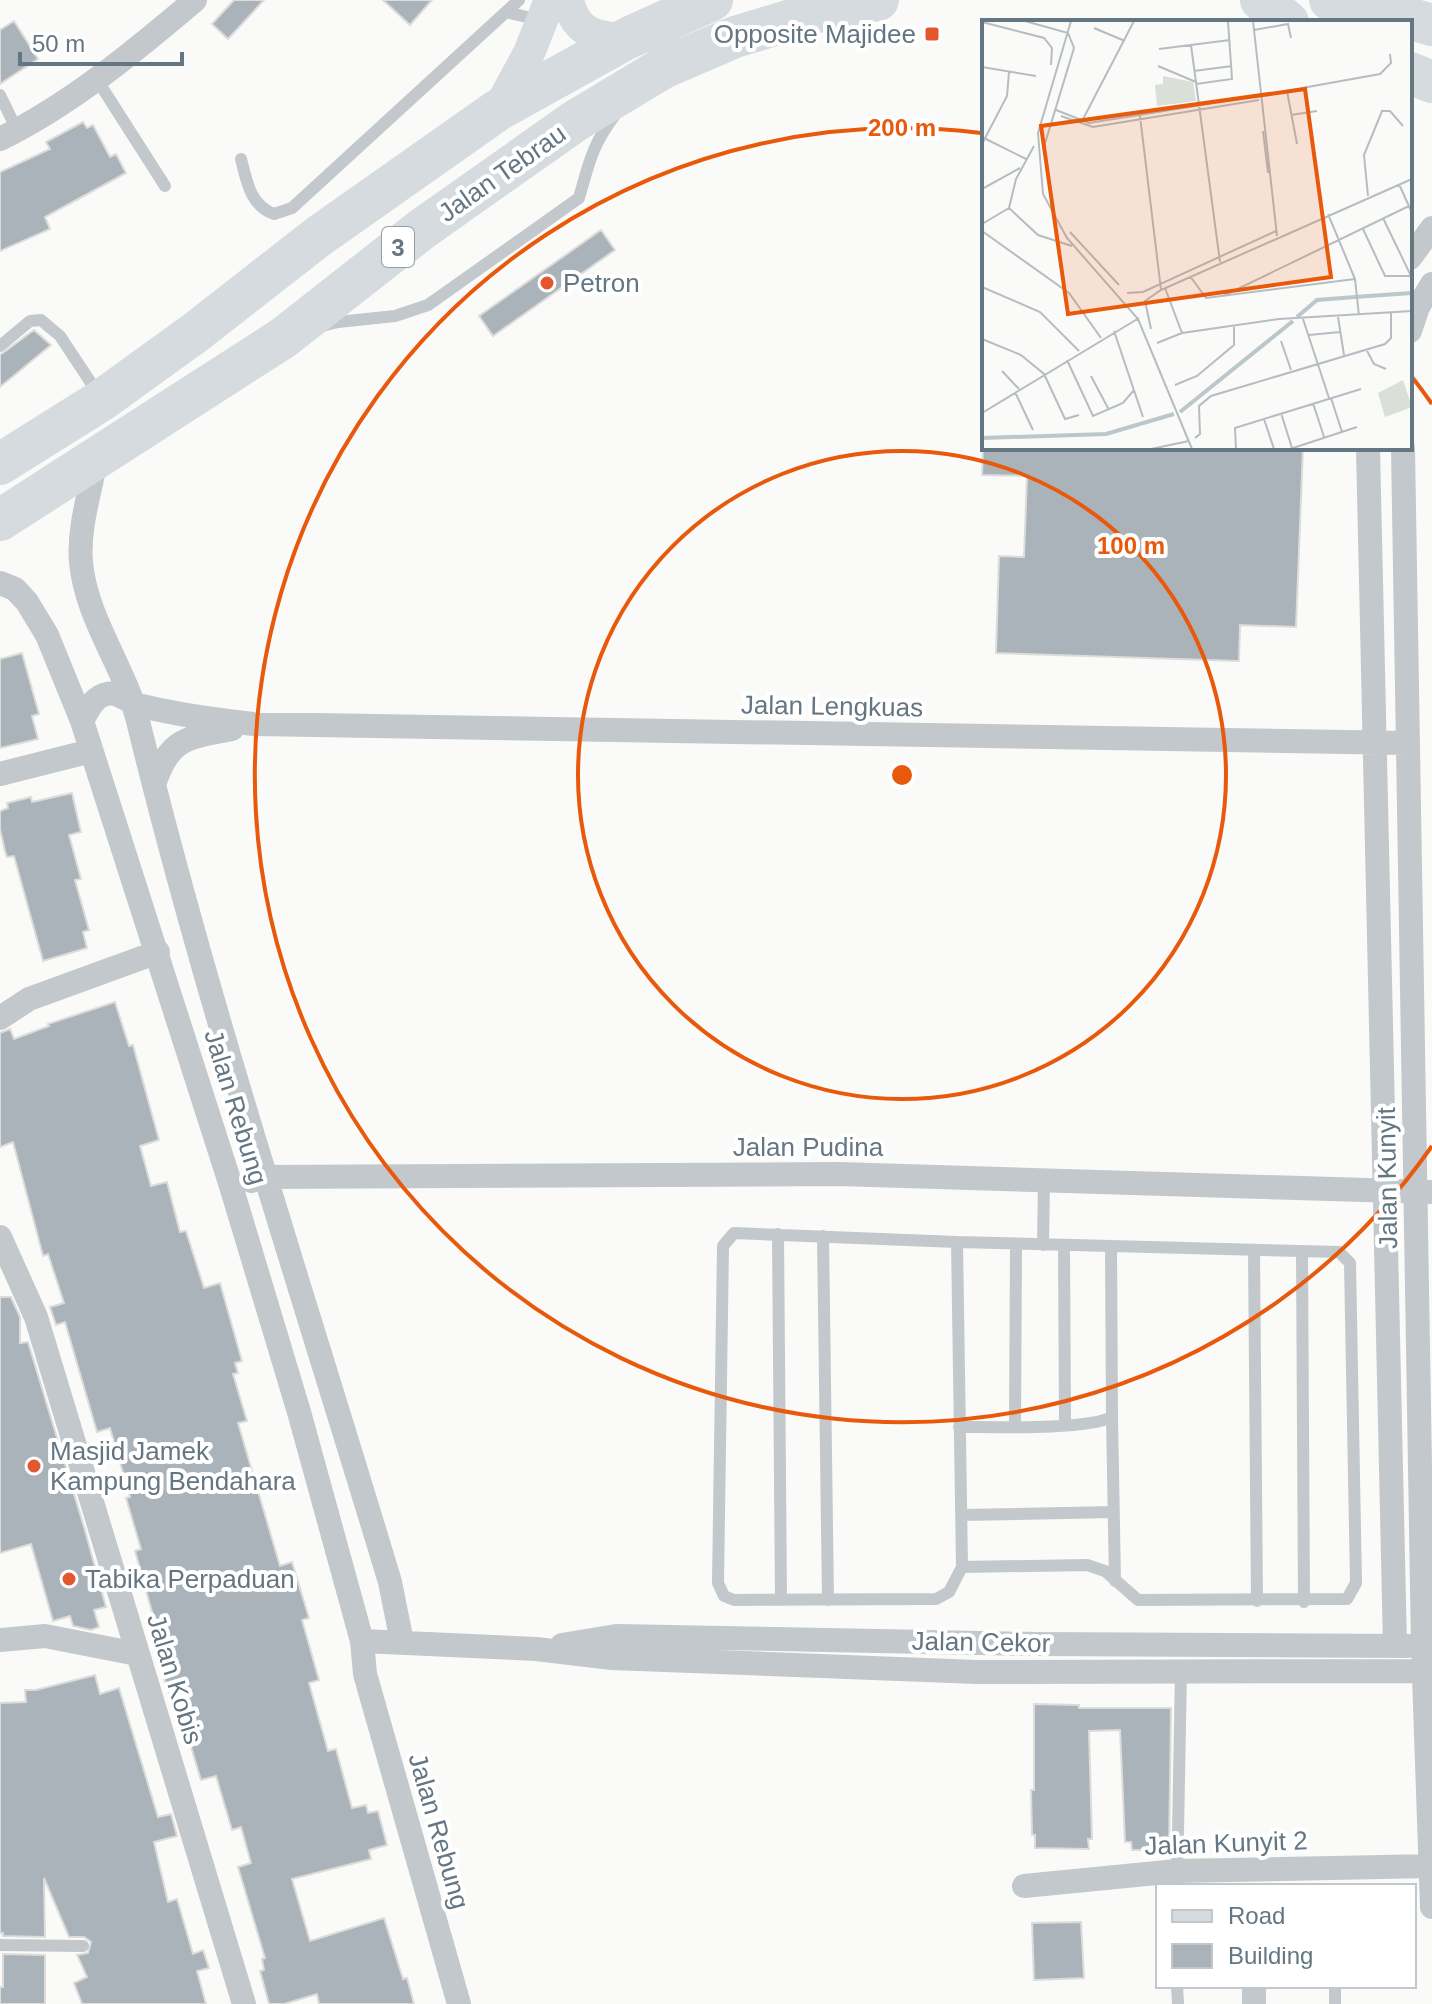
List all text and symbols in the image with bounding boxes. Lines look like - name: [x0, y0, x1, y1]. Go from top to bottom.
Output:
- scale bar: [20, 16, 182, 66]
- place label: Opposite Majidee: [714, 19, 916, 49]
- inset map: [982, 20, 1412, 450]
- marker: Opposite Majidee: [923, 25, 941, 43]
- text: 50 m: [32, 30, 85, 57]
- text: 200 m: [868, 114, 936, 141]
- street label: Jalan Tebrau: [433, 118, 571, 228]
- road number: 3: [382, 227, 414, 267]
- place label: Petron: [563, 268, 640, 298]
- marker: Petron: [538, 274, 556, 292]
- text: 100 m: [1097, 532, 1165, 559]
- street label: Jalan Lengkuas: [741, 689, 923, 723]
- centre of rings: [888, 761, 916, 789]
- street label: Jalan Rebung: [198, 1026, 274, 1188]
- street label: Jalan Kunyit: [1371, 1106, 1403, 1249]
- street label: Jalan Pudina: [733, 1132, 884, 1162]
- place label: Masjid Jamek Kampung Bendahara: [50, 1436, 296, 1496]
- marker: Masjid Jamek Kampung Bendahara: [25, 1457, 43, 1475]
- place label: Tabika Perpaduan: [85, 1564, 295, 1594]
- marker: Tabika Perpaduan: [60, 1570, 78, 1588]
- street label: Jalan Kobis: [141, 1610, 209, 1748]
- street label: Jalan Cekor: [911, 1626, 1051, 1658]
- street label: Jalan Rebung: [402, 1750, 476, 1912]
- street label: Jalan Kunyit 2: [1144, 1825, 1308, 1861]
- legend: [1156, 1884, 1416, 1988]
- text: Road: [1228, 1902, 1285, 1929]
- text: Building: [1228, 1942, 1313, 1969]

